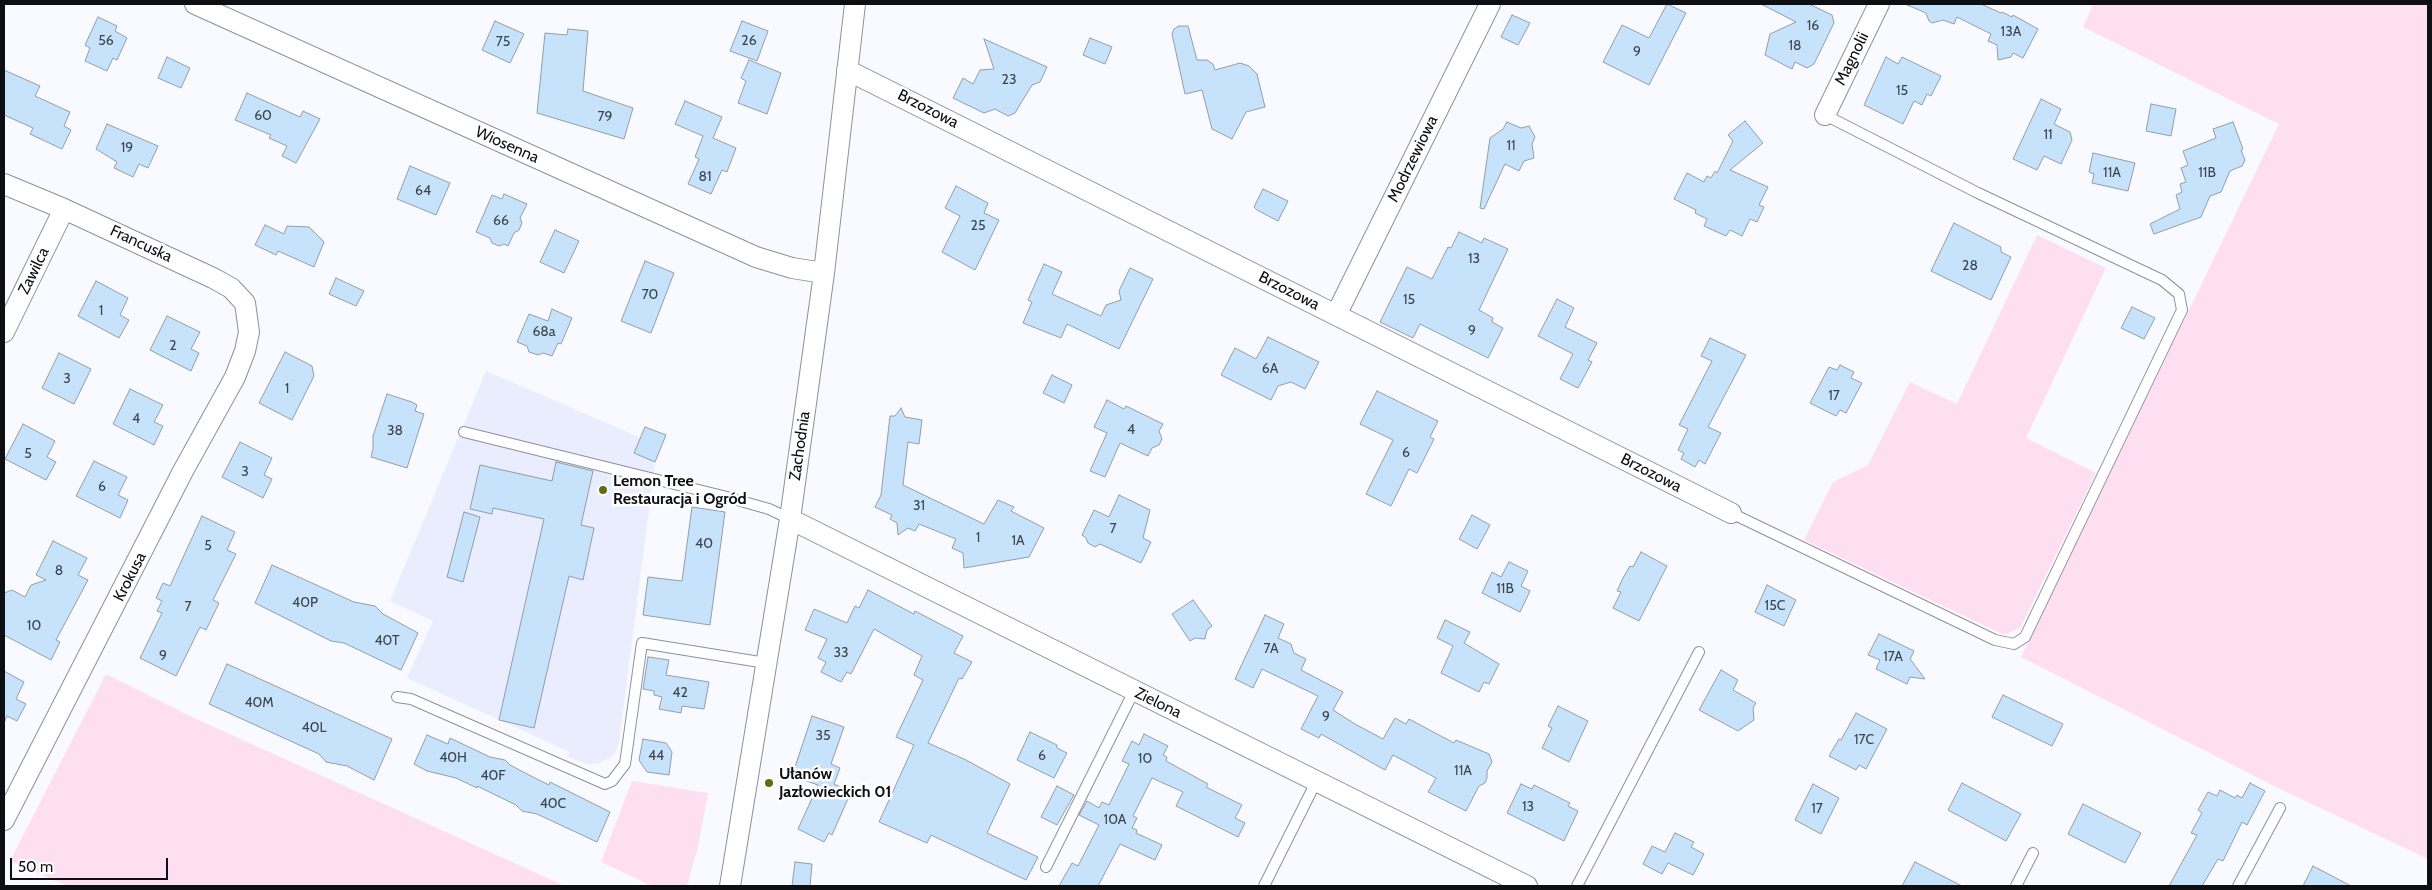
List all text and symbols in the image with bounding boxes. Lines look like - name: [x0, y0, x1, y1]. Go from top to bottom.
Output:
- house number: 16: [1807, 18, 1819, 34]
- house number: 13A: [2001, 24, 2021, 40]
- street label: Magnolii: [1831, 29, 1873, 89]
- house number: 56: [98, 33, 114, 49]
- house number: 26: [741, 33, 757, 49]
- house number: 75: [496, 34, 510, 50]
- house number: 18: [1788, 38, 1802, 54]
- house number: 9: [1633, 44, 1641, 60]
- house number: 23: [1002, 72, 1016, 88]
- house number: 15: [1896, 83, 1908, 99]
- street label: Brzozowa: [894, 86, 962, 132]
- house number: 60: [254, 108, 272, 124]
- house number: 79: [598, 109, 612, 125]
- street label: Modrzewiowa: [1384, 113, 1442, 205]
- street label: Wiosenna: [472, 122, 542, 168]
- house number: 11: [2043, 127, 2053, 143]
- house number: 11: [1506, 138, 1516, 154]
- house number: 19: [121, 140, 133, 156]
- house number: 11A: [2103, 165, 2121, 181]
- house number: 11B: [2198, 165, 2216, 181]
- house number: 81: [698, 169, 712, 185]
- house number: 64: [415, 183, 431, 199]
- house number: 66: [493, 213, 509, 229]
- house number: 25: [971, 218, 985, 234]
- street label: Francuska: [107, 221, 175, 267]
- street label: Zawilca: [14, 244, 54, 298]
- house number: 13: [1468, 251, 1480, 267]
- house number: 28: [1962, 258, 1978, 274]
- street label: Brzozowa: [1255, 268, 1323, 314]
- house number: 70: [642, 287, 658, 303]
- house number: 15: [1403, 292, 1415, 308]
- house number: 1: [99, 303, 103, 319]
- house number: 9: [1468, 323, 1476, 339]
- house number: 68a: [532, 324, 556, 340]
- house number: 2: [169, 338, 177, 354]
- house number: 6A: [1262, 361, 1278, 377]
- house number: 3: [63, 371, 71, 387]
- house number: 1: [285, 381, 289, 397]
- house number: 17: [1828, 388, 1840, 404]
- street label: Zachodnia: [786, 410, 814, 482]
- house number: 4: [132, 411, 140, 427]
- house number: 4: [1127, 422, 1135, 438]
- house number: 38: [387, 423, 403, 439]
- house number: 6: [1402, 445, 1410, 461]
- house number: 5: [24, 446, 32, 462]
- street label: Brzozowa: [1617, 450, 1685, 496]
- house number: 3: [241, 464, 249, 480]
- place label: Lemon Tree Restauracja i Ogród: [613, 471, 747, 509]
- house number: 6: [98, 479, 106, 495]
- marker: Lemon Tree Restauracja i Ogród: [597, 484, 609, 496]
- house number: 31: [913, 498, 925, 514]
- house number: 7: [1109, 521, 1117, 537]
- house number: 1: [976, 530, 980, 546]
- house number: 1A: [1011, 533, 1025, 549]
- house number: 40: [695, 536, 713, 552]
- house number: 5: [204, 538, 212, 554]
- street label: Krokusa: [110, 549, 150, 605]
- house number: 8: [55, 563, 63, 579]
- house number: 11B: [1496, 581, 1514, 597]
- house number: 40P: [292, 595, 318, 611]
- house number: 15C: [1765, 598, 1785, 614]
- house number: 7: [184, 599, 192, 615]
- house number: 10: [27, 618, 41, 634]
- house number: 40T: [374, 633, 400, 649]
- house number: 7A: [1263, 641, 1279, 657]
- house number: 33: [833, 645, 849, 661]
- house number: 9: [159, 648, 167, 664]
- house number: 17A: [1883, 649, 1903, 665]
- street label: Zielona: [1132, 684, 1184, 722]
- house number: 42: [672, 685, 688, 701]
- house number: 40M: [244, 695, 274, 711]
- house number: 9: [1322, 709, 1330, 725]
- house number: 40L: [302, 720, 326, 736]
- house number: 35: [815, 728, 831, 744]
- house number: 17C: [1854, 732, 1874, 748]
- house number: 44: [648, 748, 664, 764]
- house number: 6: [1038, 748, 1046, 764]
- house number: 40H: [439, 750, 467, 766]
- house number: 10: [1138, 751, 1152, 767]
- house number: 11A: [1454, 763, 1472, 779]
- place label: Ułanów Jazłowieckich 01: [779, 764, 891, 802]
- house number: 40F: [480, 768, 506, 784]
- marker: Ułanów Jazłowieckich 01: [763, 777, 775, 789]
- house number: 40C: [540, 796, 566, 812]
- house number: 13: [1522, 799, 1534, 815]
- house number: 17: [1811, 801, 1823, 817]
- house number: 10A: [1104, 812, 1126, 828]
- scale bar: [12, 848, 170, 880]
- text: 50 m: [18, 858, 53, 876]

